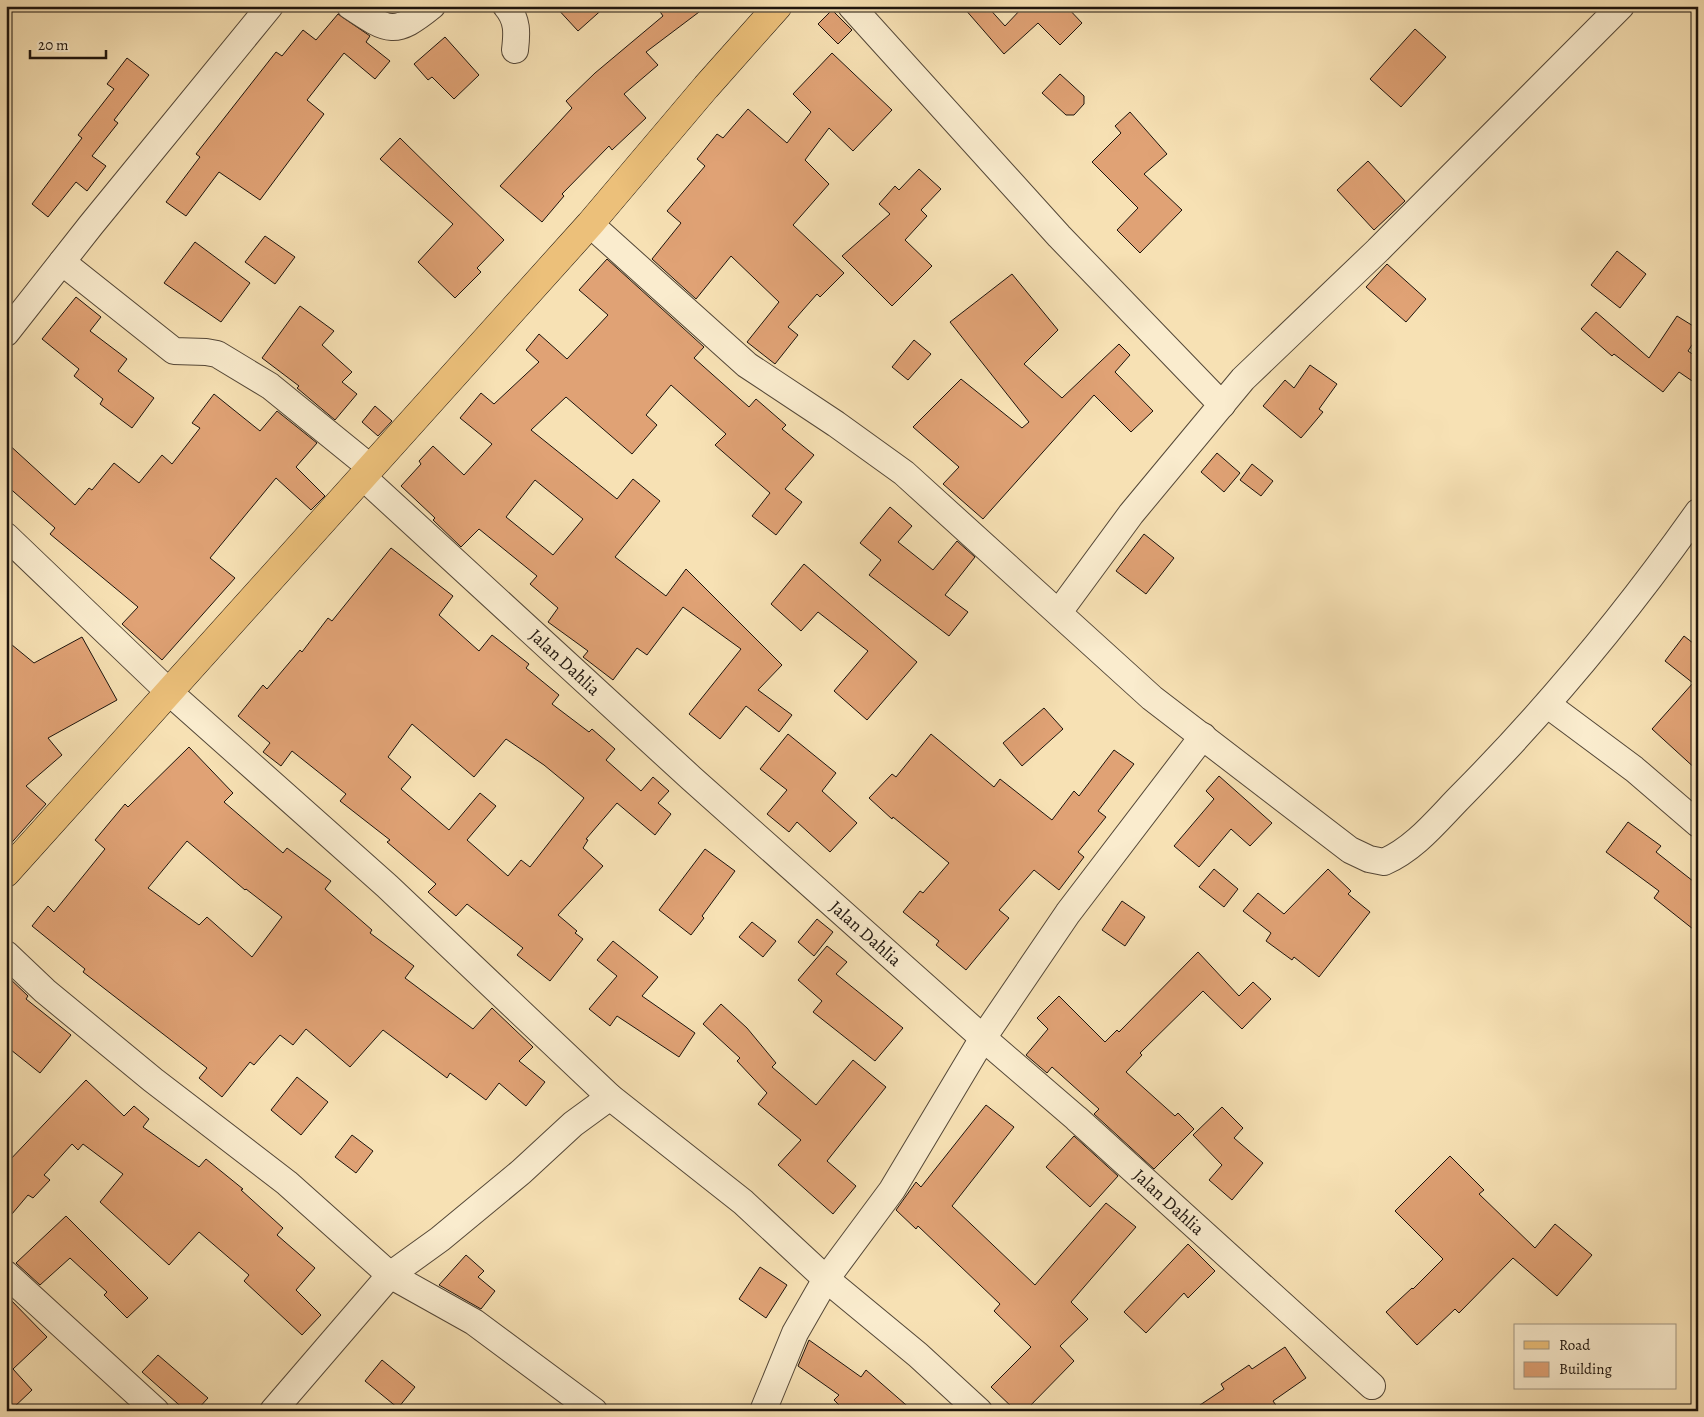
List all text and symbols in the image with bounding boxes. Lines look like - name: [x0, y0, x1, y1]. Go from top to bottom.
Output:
- scale bar: [30, 28, 106, 60]
- text: 20 m: [38, 35, 69, 55]
- street label: Jalan Dahlia: [524, 623, 606, 701]
- street label: Jalan Dahlia: [825, 895, 907, 972]
- street label: Jalan Dahlia: [1128, 1163, 1210, 1241]
- legend: [1514, 1324, 1676, 1390]
- text: Road: [1559, 1335, 1591, 1355]
- text: Building: [1559, 1359, 1612, 1379]

